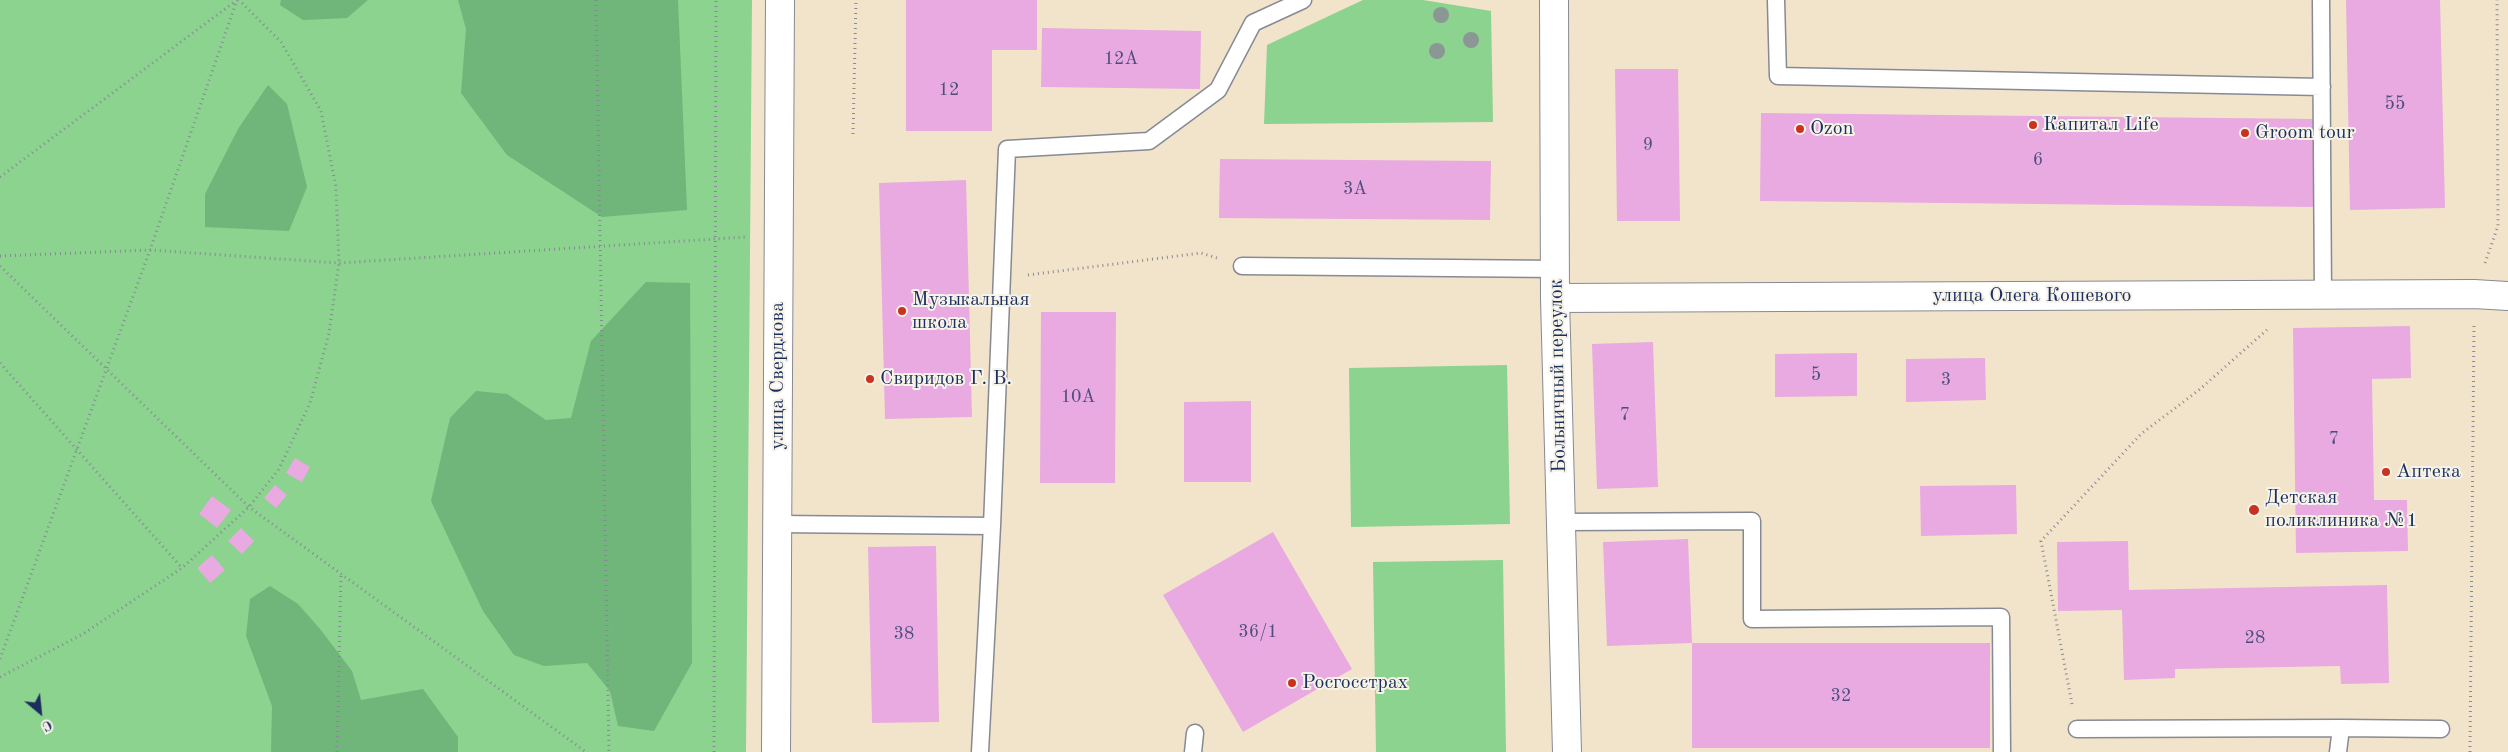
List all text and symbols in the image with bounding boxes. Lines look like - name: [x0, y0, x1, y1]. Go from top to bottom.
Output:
- house number: 12А: [1104, 48, 1138, 70]
- house number: 12: [939, 79, 959, 101]
- house number: 55: [2385, 93, 2405, 115]
- place label: Капитал Life: [2043, 113, 2159, 137]
- place label: Ozon: [1810, 117, 1854, 141]
- marker: Капитал Life: [2027, 119, 2039, 131]
- place label: Groom tour: [2255, 121, 2355, 145]
- marker: Ozon: [1794, 123, 1806, 135]
- marker: Groom tour: [2239, 127, 2251, 139]
- house number: 9: [1643, 134, 1653, 156]
- house number: 6: [2033, 149, 2043, 171]
- house number: 3А: [1343, 178, 1367, 200]
- street label: Больничный переулок: [1544, 279, 1572, 473]
- street label: улица Олега Кошевого: [1933, 284, 2131, 308]
- place label: Музыкальная школа: [912, 288, 1030, 335]
- street label: улица Свердлова: [766, 302, 790, 450]
- marker: Музыкальная школа: [896, 305, 908, 317]
- house number: 5: [1811, 364, 1821, 386]
- place label: Свиридов Г. В.: [880, 367, 1012, 391]
- house number: 3: [1941, 369, 1951, 391]
- marker: Свиридов Г. В.: [864, 373, 876, 385]
- house number: 10А: [1061, 386, 1095, 408]
- house number: 7: [1620, 404, 1630, 426]
- house number: 7: [2329, 428, 2339, 450]
- place label: Аптека: [2396, 460, 2461, 484]
- marker: Аптека: [2380, 466, 2392, 478]
- place label: Детская поликлиника №1: [2265, 486, 2418, 533]
- marker: Детская поликлиника №1: [2247, 503, 2261, 517]
- house number: 36/1: [1238, 621, 1278, 643]
- house number: 38: [894, 623, 914, 645]
- house number: 28: [2245, 627, 2265, 649]
- place label: Росгосстрах: [1302, 671, 1408, 695]
- marker: Росгосстрах: [1286, 677, 1298, 689]
- house number: 32: [1831, 685, 1851, 707]
- north arrow: [15, 687, 65, 737]
- text: С: [40, 717, 54, 734]

